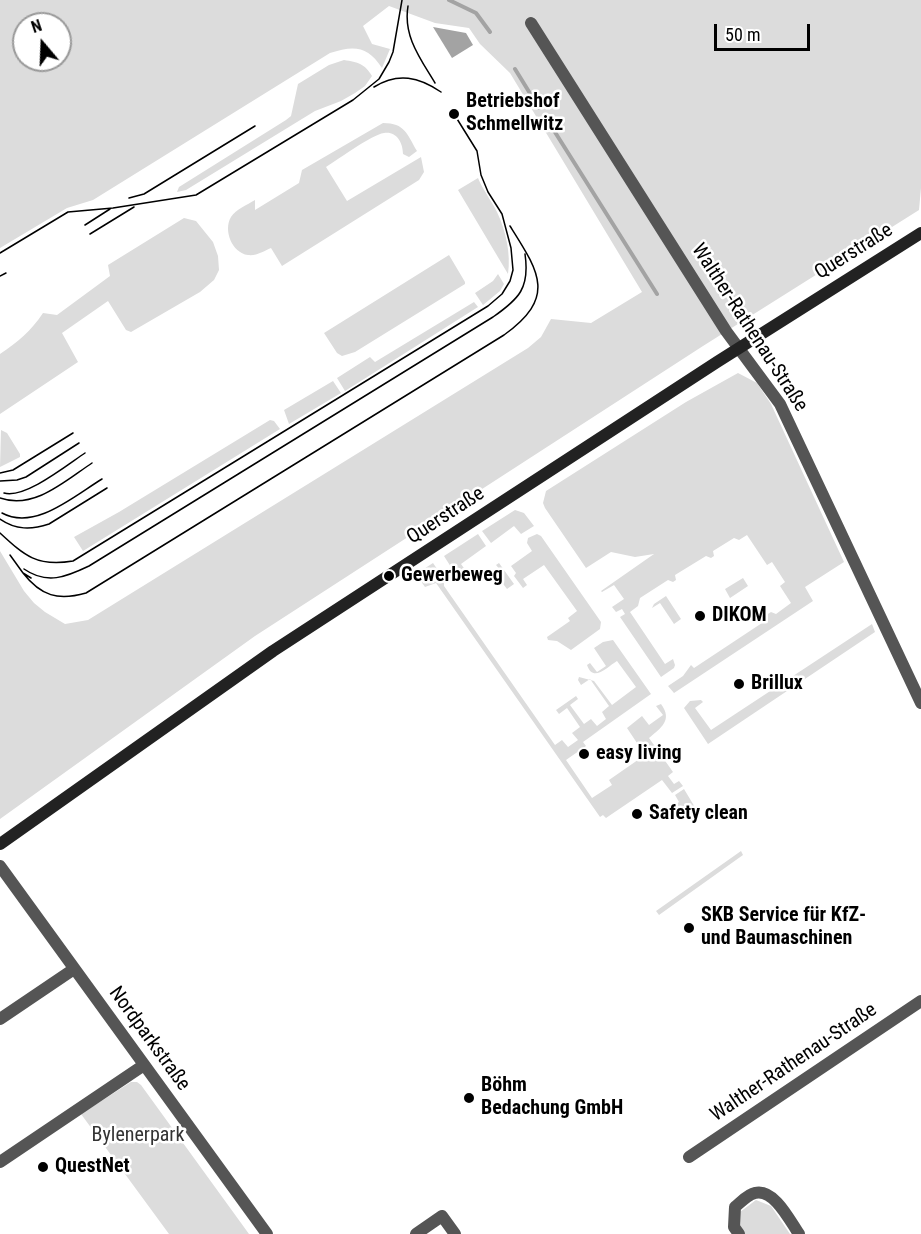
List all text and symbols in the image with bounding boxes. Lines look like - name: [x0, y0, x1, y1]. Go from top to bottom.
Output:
- north arrow: [12, 12, 72, 72]
- scale bar: [717, 12, 813, 50]
- text: N: [29, 16, 44, 37]
- text: 50 m: [725, 24, 760, 45]
- place label: Betriebshof Schmellwitz: [466, 90, 563, 137]
- marker: Betriebshof Schmellwitz: [447, 107, 461, 121]
- street label: Querstraße: [811, 219, 897, 285]
- street label: Walther-Rathenau-Straße: [686, 239, 812, 417]
- street label: Querstraße: [403, 482, 489, 550]
- place label: Gewerbeweg: [401, 564, 503, 588]
- marker: Gewerbeweg: [382, 569, 396, 583]
- place label: DIKOM: [712, 604, 767, 628]
- marker: DIKOM: [693, 609, 707, 623]
- place label: Brillux: [751, 672, 803, 696]
- marker: Brillux: [732, 677, 746, 691]
- place label: easy living: [596, 742, 682, 766]
- marker: easy living: [577, 747, 591, 761]
- place label: Safety clean: [649, 802, 748, 826]
- marker: Safety clean: [630, 807, 644, 821]
- place label: SKB Service für KfZ- und Baumaschinen: [701, 904, 866, 951]
- marker: SKB Service für KfZ- und Baumaschinen: [682, 921, 696, 935]
- street label: Nordparkstraße: [103, 982, 195, 1096]
- street label: Walther-Rathenau-Straße: [706, 998, 882, 1128]
- place label: Böhm Bedachung GmbH: [481, 1074, 623, 1121]
- marker: Böhm Bedachung GmbH: [462, 1091, 476, 1105]
- park label: Bylenerpark: [92, 1124, 184, 1148]
- place label: QuestNet: [55, 1155, 130, 1179]
- marker: QuestNet: [36, 1160, 50, 1174]

